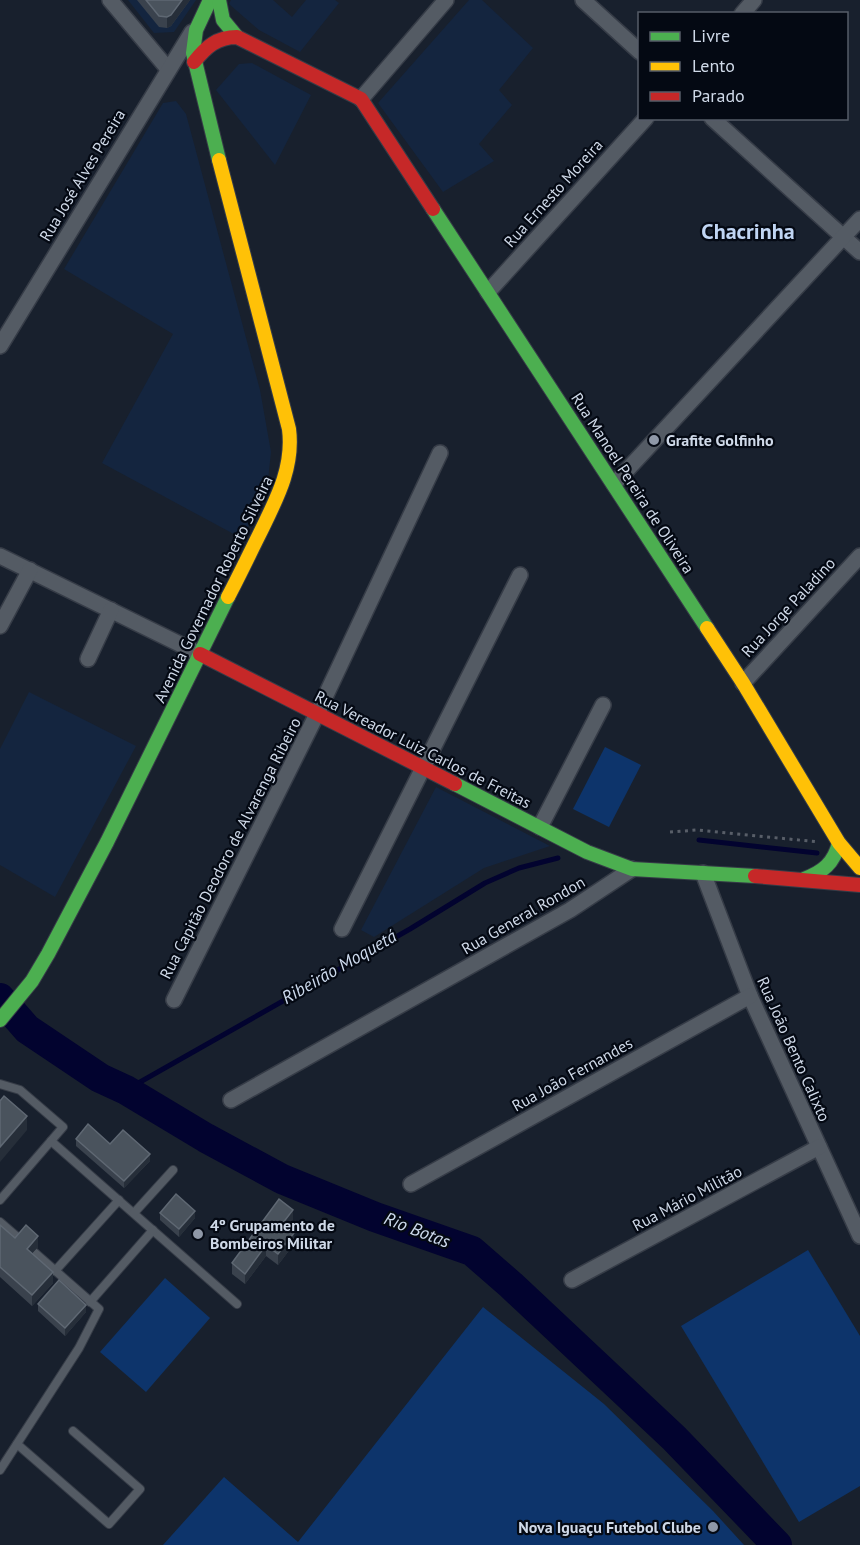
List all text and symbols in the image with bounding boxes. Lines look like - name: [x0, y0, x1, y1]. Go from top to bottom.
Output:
- legend: [638, 12, 848, 120]
- text: Livre: [692, 24, 730, 47]
- text: Lento: [692, 54, 735, 77]
- text: Parado: [692, 84, 745, 107]
- street label: Rua José Alves Pereira: [35, 105, 129, 245]
- street label: Rua Ernesto Moreira: [499, 135, 607, 251]
- district label: Chacrinha: [701, 217, 795, 245]
- street label: Rua Manoel Pereira de Oliveira: [567, 389, 699, 577]
- place label: Grafite Golfinho: [666, 430, 774, 450]
- marker: Grafite Golfinho: [647, 433, 661, 447]
- street label: Avenida Governador Roberto Silveira: [149, 472, 277, 706]
- street label: Rua Jorge Paladino: [737, 553, 839, 661]
- street label: Rua Vereador Luiz Carlos de Freitas: [312, 686, 535, 812]
- street label: Rua Capitão Deodoro de Alvarenga Ribeiro: [155, 714, 305, 982]
- street label: Rua General Rondon: [458, 872, 588, 958]
- water label: Ribeirão Moquetá: [277, 924, 401, 1009]
- street label: Rua João Bento Calixto: [753, 974, 835, 1124]
- street label: Rua João Fernandes: [508, 1032, 636, 1115]
- street label: Rua Mário Militão: [629, 1161, 745, 1235]
- water label: Rio Botas: [381, 1206, 454, 1253]
- place label: 4º Grupamento de Bombeiros Militar: [210, 1215, 335, 1253]
- marker: 4º Grupamento de Bombeiros Militar: [191, 1227, 205, 1241]
- place label: Nova Iguaçu Futebol Clube: [518, 1517, 701, 1537]
- marker: Nova Iguaçu Futebol Clube: [706, 1520, 720, 1534]

